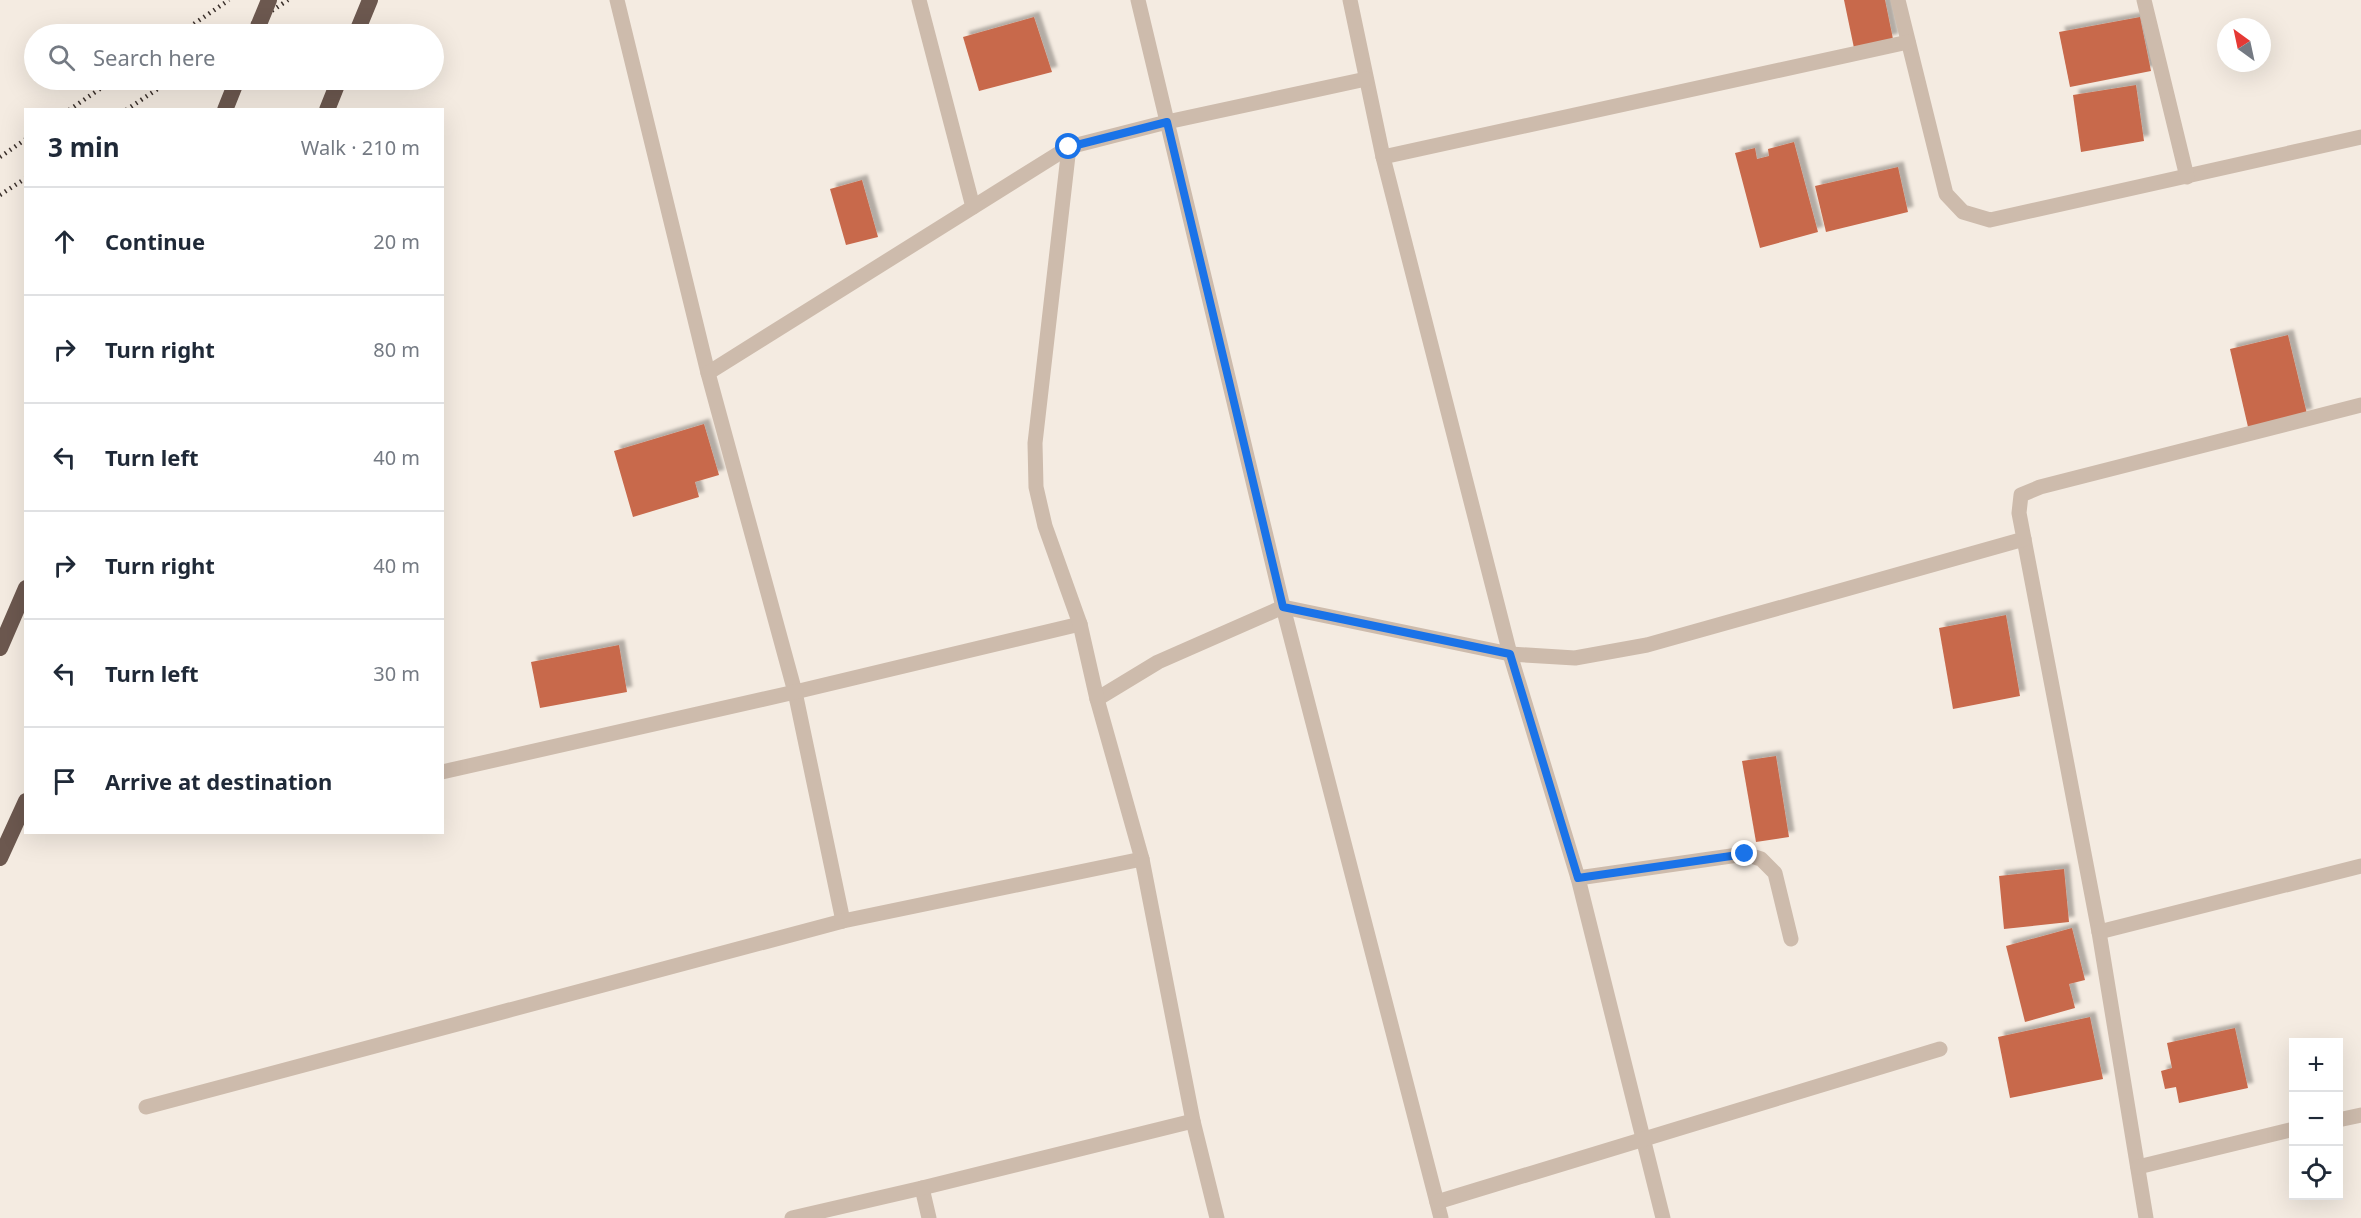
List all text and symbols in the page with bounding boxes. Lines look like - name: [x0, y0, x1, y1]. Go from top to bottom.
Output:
- north arrow: [2217, 18, 2271, 72]
- search box: [24, 24, 444, 90]
- icon: search: [45, 41, 78, 74]
- text: Search here: [93, 42, 215, 72]
- text: 3 min: [48, 129, 120, 165]
- route start: [1055, 133, 1081, 159]
- text: Walk · 210 m: [301, 134, 420, 161]
- icon: ahead: [48, 225, 81, 258]
- text: Continue: [105, 226, 205, 256]
- text: 20 m: [373, 228, 420, 255]
- icon: right: [48, 333, 81, 366]
- text: Turn right: [105, 334, 215, 364]
- text: 80 m: [373, 336, 420, 363]
- icon: left: [48, 441, 81, 474]
- text: Turn left: [105, 442, 199, 472]
- text: 40 m: [373, 444, 420, 471]
- icon: right: [48, 549, 81, 582]
- text: Turn right: [105, 550, 215, 580]
- text: 40 m: [373, 552, 420, 579]
- icon: left: [48, 657, 81, 690]
- text: Turn left: [105, 658, 199, 688]
- text: 30 m: [373, 660, 420, 687]
- icon: arrive: [48, 765, 81, 798]
- text: Arrive at destination: [105, 766, 332, 796]
- route end: [1731, 840, 1757, 866]
- map controls: [2289, 1038, 2343, 1200]
- button: +: [2289, 1038, 2343, 1092]
- button: −: [2289, 1092, 2343, 1146]
- button: locate: [2289, 1146, 2343, 1200]

